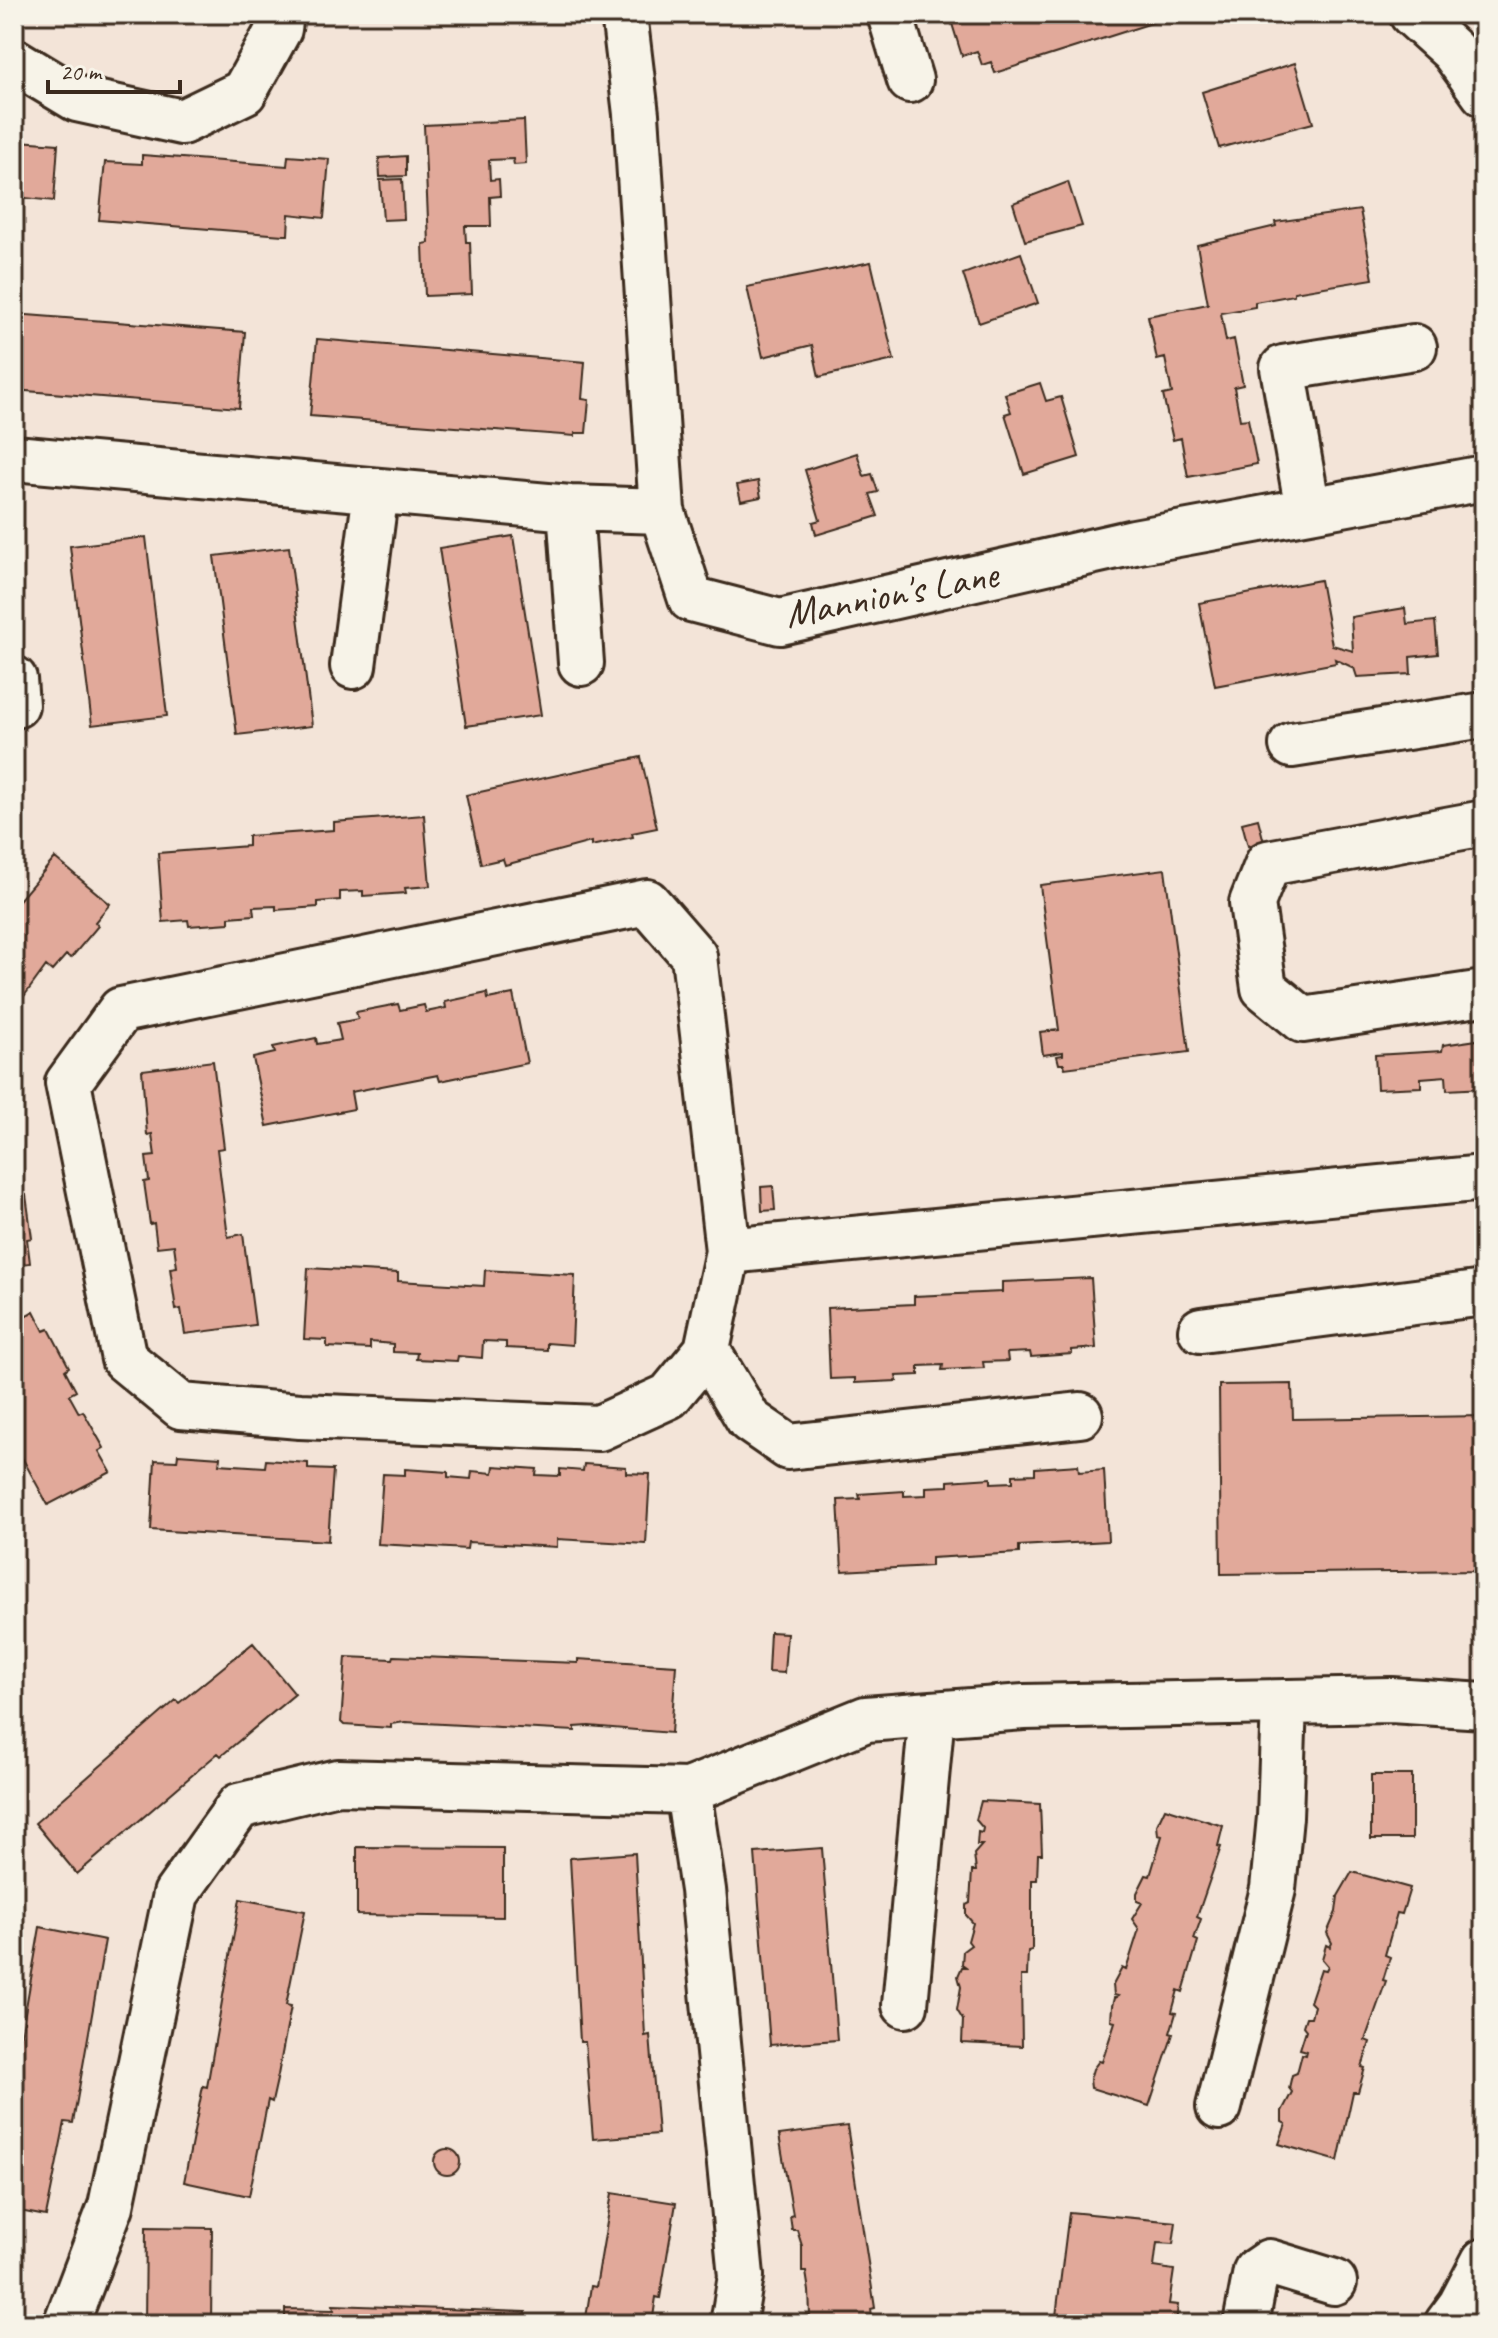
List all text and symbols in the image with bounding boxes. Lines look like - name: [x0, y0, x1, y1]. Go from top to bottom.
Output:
- scale bar: [48, 44, 180, 94]
- text: 20 m: [60, 57, 103, 87]
- street label: Mannion's Lane: [781, 548, 1005, 639]

